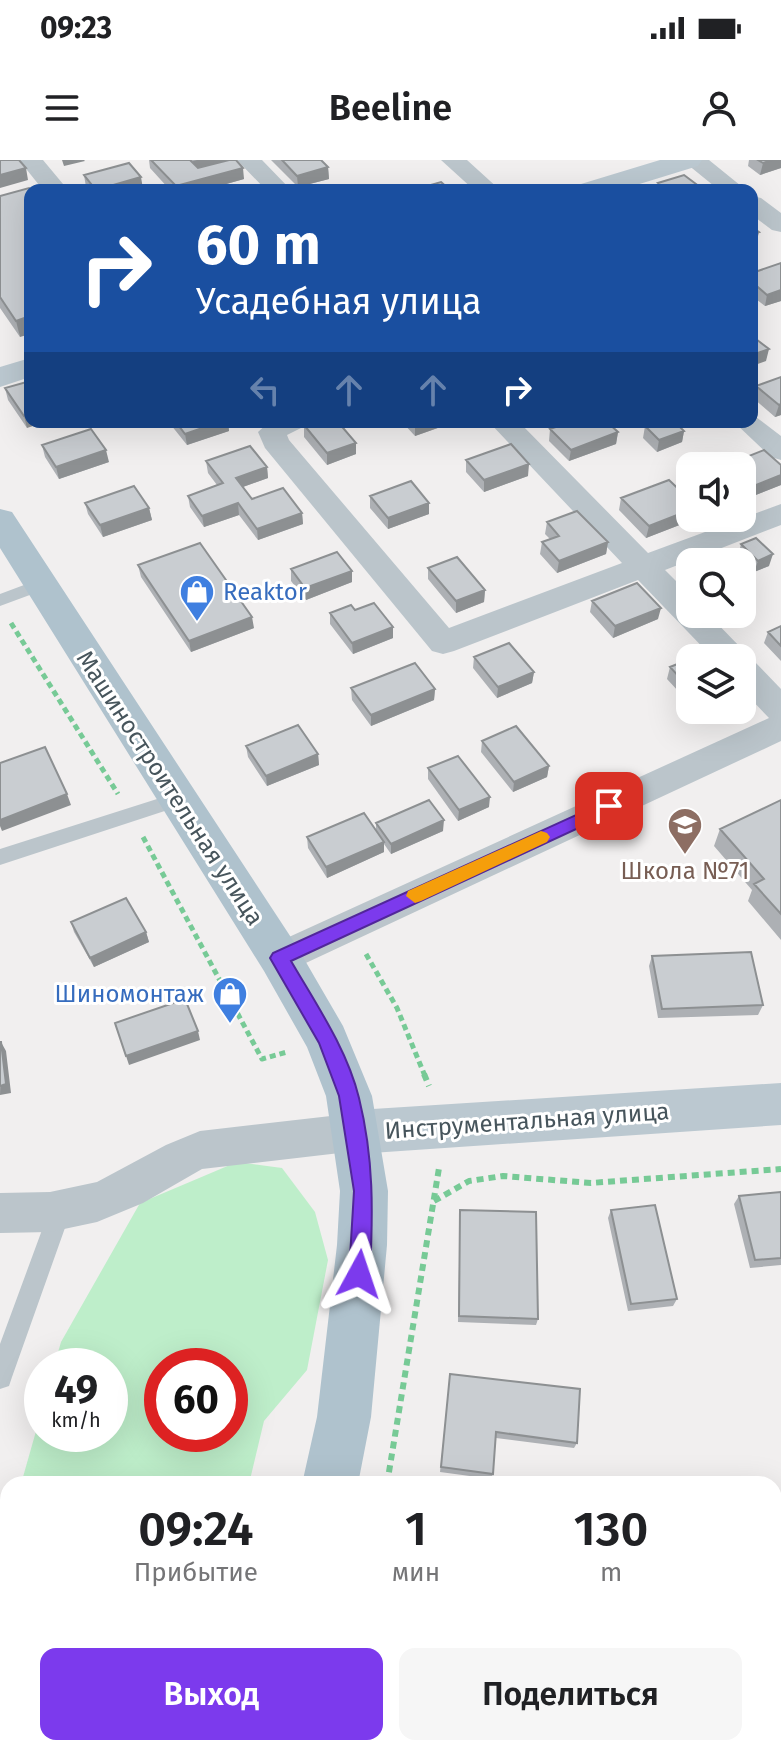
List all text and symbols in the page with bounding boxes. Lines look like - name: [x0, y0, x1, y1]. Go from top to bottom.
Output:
- text: 09:23: [40, 10, 112, 46]
- icon: menu: [40, 86, 84, 130]
- text: Beeline: [329, 86, 452, 130]
- icon: person: [697, 86, 741, 130]
- text: 60 m: [196, 212, 321, 279]
- icon: right: [64, 216, 168, 320]
- text: Усадебная улица: [196, 280, 482, 324]
- icon: left: [243, 368, 287, 412]
- icon: ahead: [327, 368, 371, 412]
- icon: ahead: [411, 368, 455, 412]
- icon: right: [495, 368, 539, 412]
- map controls: [676, 452, 756, 724]
- button: sound: [676, 452, 756, 532]
- button: search: [676, 548, 756, 628]
- shop icon: Reaktor: [178, 573, 216, 623]
- place label: Reaktor: [223, 578, 308, 606]
- button: layers: [676, 644, 756, 724]
- street label: Машиностроительная улица: [71, 646, 269, 930]
- pin: [575, 772, 643, 840]
- icon: arrive: [587, 784, 631, 828]
- school or university icon: Школа №71: [666, 806, 704, 856]
- place label: Школа №71: [621, 857, 749, 885]
- shop icon: Шиномонтаж: [211, 975, 249, 1025]
- place label: Шиномонтаж: [55, 980, 204, 1008]
- street label: Инструментальная улица: [384, 1097, 670, 1145]
- position arrow: [317, 1232, 401, 1316]
- speed limit sign: 60: [144, 1348, 248, 1452]
- text: 49: [54, 1366, 98, 1414]
- text: km/h: [51, 1408, 101, 1432]
- text: 09:24: [138, 1500, 253, 1558]
- text: 1: [405, 1500, 427, 1558]
- text: 130: [574, 1500, 648, 1558]
- text: Прибытие: [134, 1557, 258, 1588]
- text: мин: [392, 1557, 440, 1588]
- text: m: [600, 1557, 622, 1588]
- button: Выход: [40, 1648, 383, 1740]
- button: Поделиться: [399, 1648, 742, 1740]

